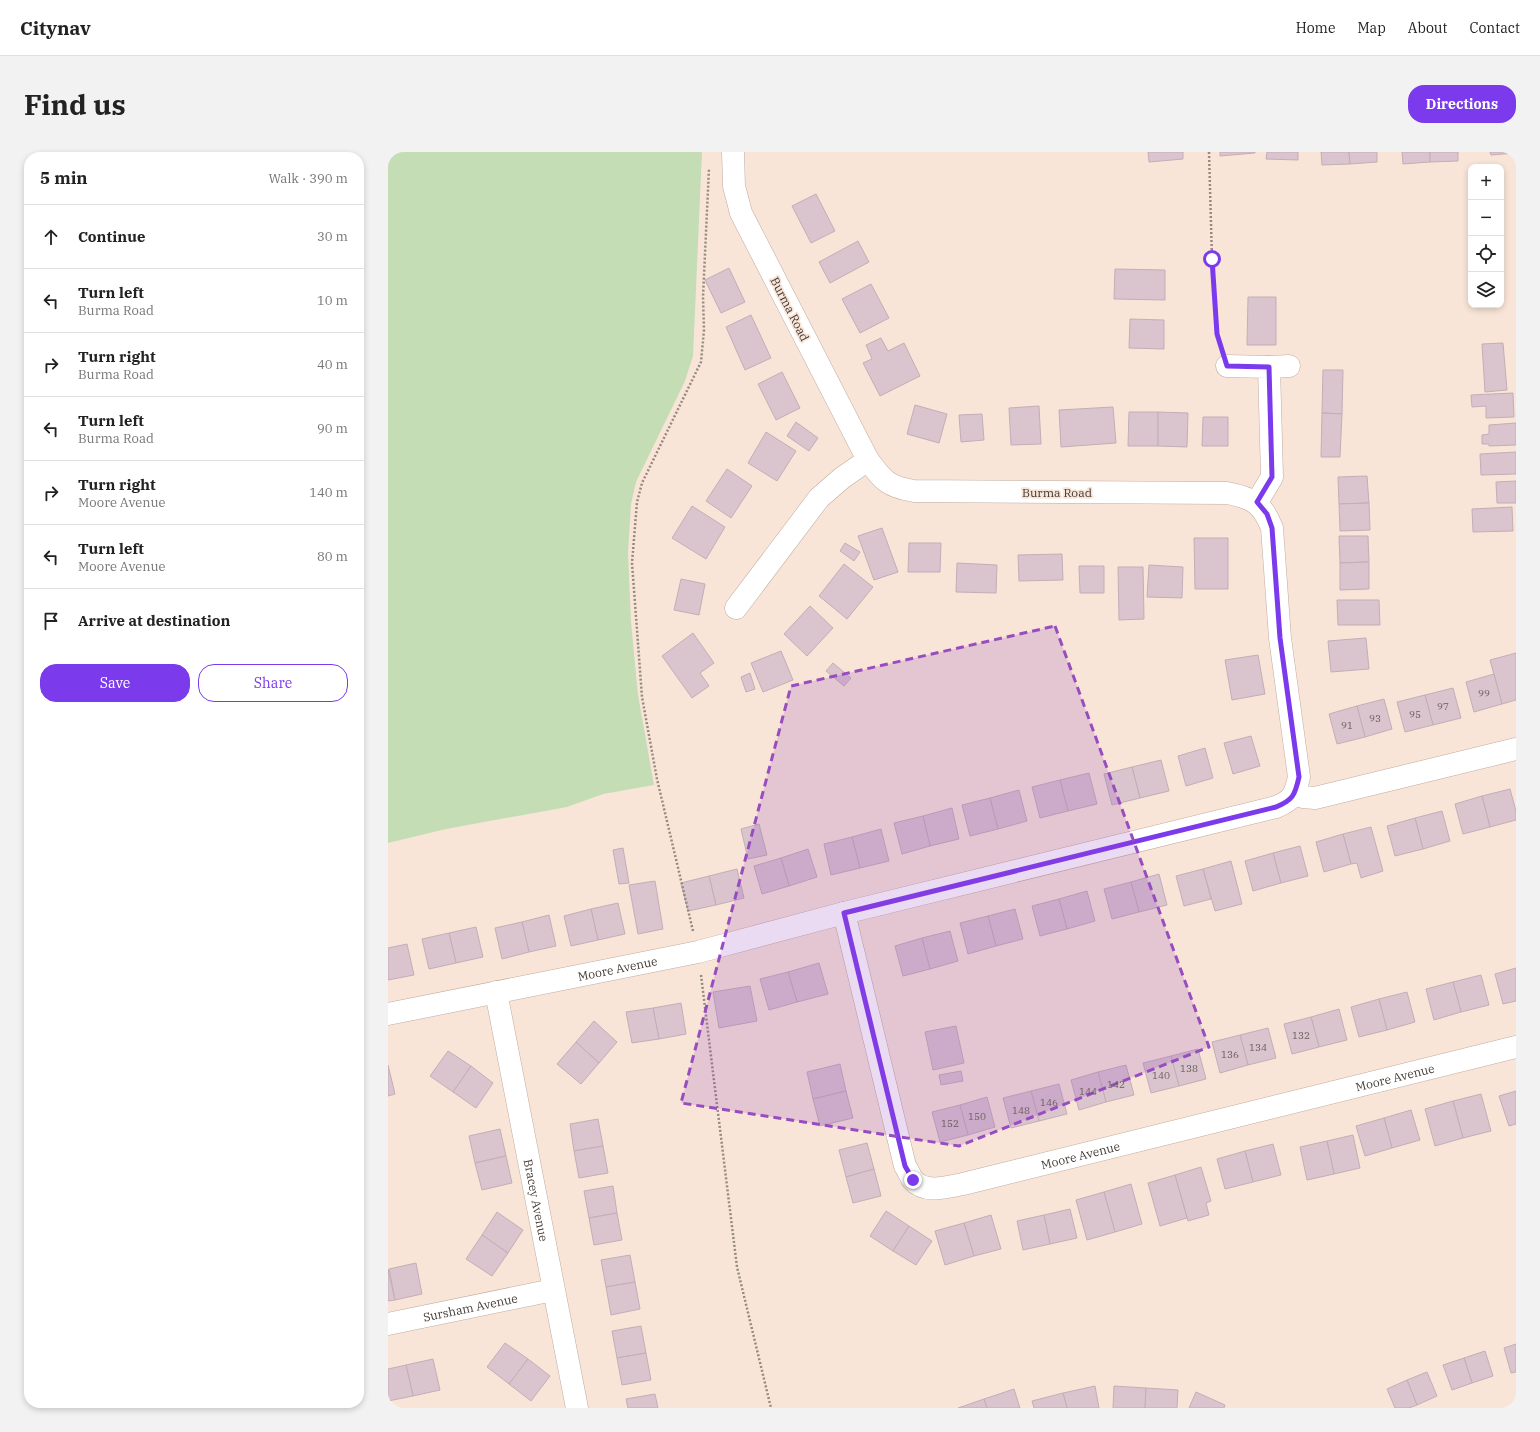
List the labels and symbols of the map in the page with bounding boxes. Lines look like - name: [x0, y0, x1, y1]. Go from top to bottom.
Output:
- route start: [1203, 250, 1221, 268]
- street label: Burma Road: [767, 274, 813, 344]
- street label: Burma Road: [1022, 485, 1092, 500]
- house number: 99: [1478, 687, 1490, 700]
- house number: 97: [1437, 700, 1449, 713]
- house number: 95: [1409, 708, 1421, 721]
- house number: 93: [1369, 712, 1381, 725]
- house number: 91: [1341, 719, 1353, 732]
- street label: Moore Avenue: [576, 953, 659, 983]
- house number: 132: [1292, 1029, 1310, 1042]
- house number: 134: [1249, 1041, 1267, 1054]
- house number: 136: [1221, 1048, 1239, 1061]
- street label: Moore Avenue: [1354, 1060, 1436, 1094]
- house number: 138: [1180, 1062, 1198, 1075]
- house number: 140: [1152, 1069, 1170, 1082]
- house number: 142: [1107, 1078, 1125, 1091]
- house number: 144: [1079, 1085, 1097, 1098]
- house number: 146: [1040, 1096, 1058, 1109]
- house number: 148: [1012, 1104, 1030, 1117]
- house number: 150: [968, 1110, 986, 1123]
- house number: 152: [941, 1117, 959, 1130]
- street label: Moore Avenue: [1039, 1138, 1121, 1172]
- street label: Bracey Avenue: [521, 1158, 552, 1243]
- route end: [904, 1171, 922, 1189]
- street label: Sursham Avenue: [422, 1290, 519, 1324]

